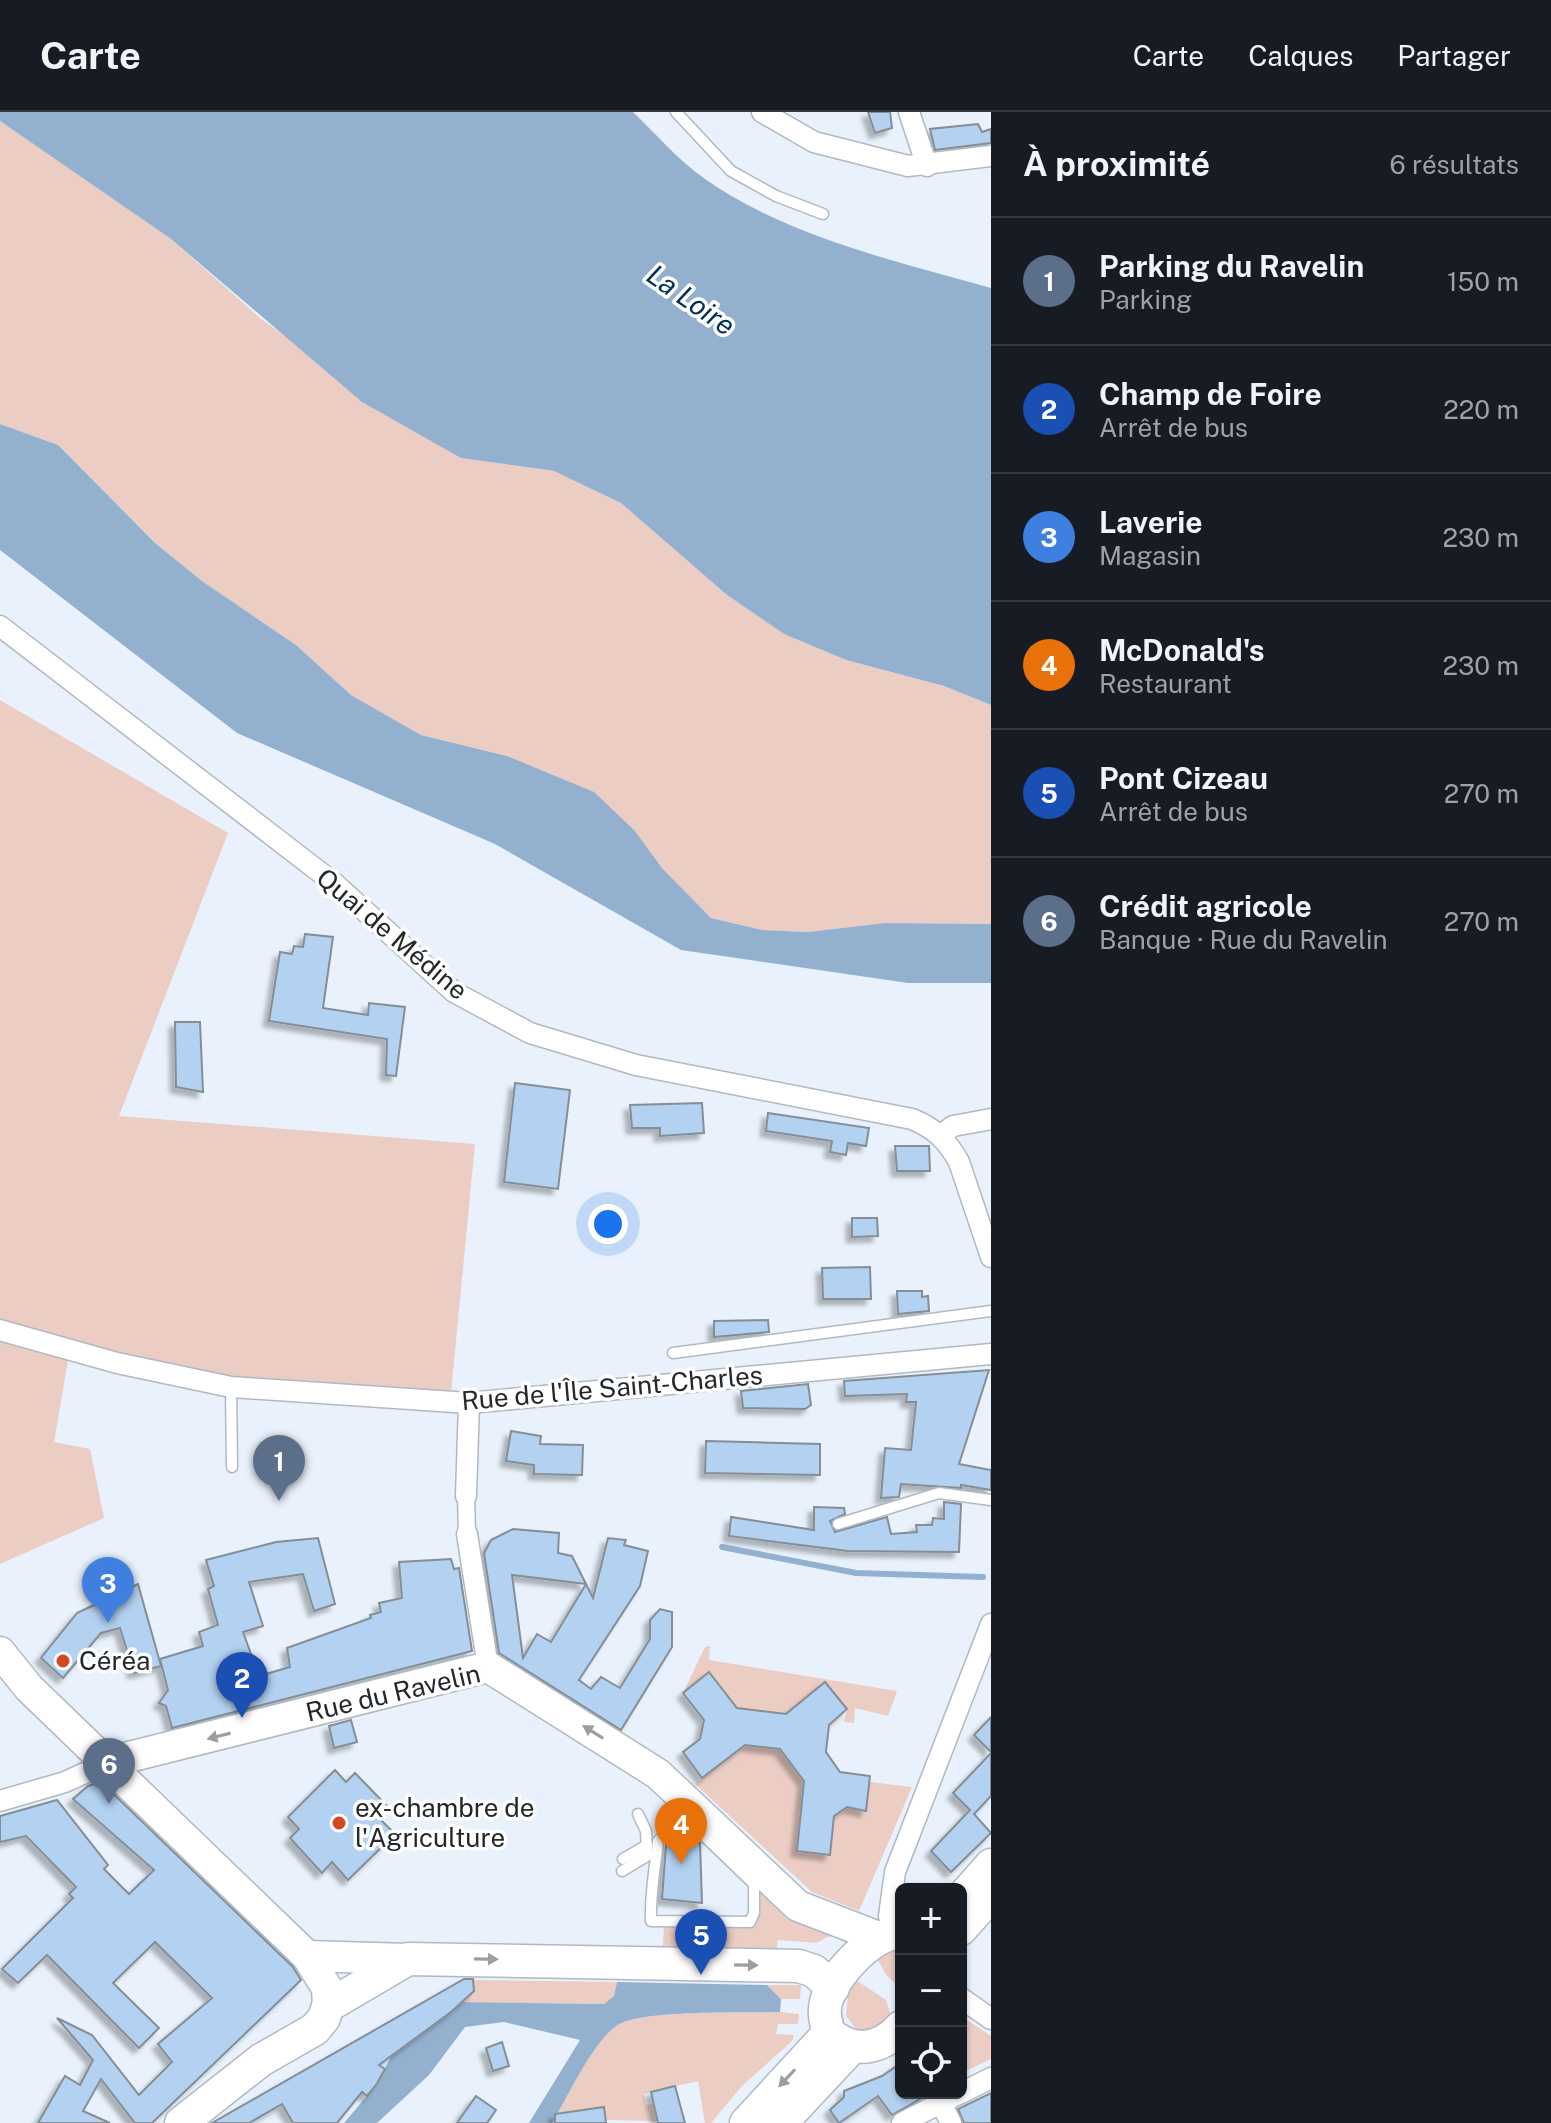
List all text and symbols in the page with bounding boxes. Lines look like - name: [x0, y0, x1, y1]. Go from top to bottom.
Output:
- text: Carte: [40, 33, 141, 78]
- text: Carte: [1133, 39, 1204, 72]
- text: Calques: [1248, 39, 1353, 72]
- text: Partager: [1397, 39, 1511, 72]
- text: À proximité: [1023, 144, 1210, 184]
- text: 6 résultats: [1390, 149, 1519, 180]
- text: Parking du Ravelin: [1099, 248, 1364, 284]
- water label: La Loire: [641, 257, 742, 342]
- text: 1: [1043, 266, 1055, 297]
- text: 150 m: [1447, 266, 1519, 297]
- text: Parking: [1099, 284, 1192, 315]
- text: Champ de Foire: [1099, 376, 1322, 412]
- text: 2: [1041, 394, 1057, 425]
- text: 220 m: [1443, 394, 1519, 425]
- text: Arrêt de bus: [1099, 412, 1248, 443]
- text: Laverie: [1099, 504, 1203, 540]
- text: 3: [1040, 522, 1058, 553]
- text: 230 m: [1443, 522, 1519, 553]
- text: Magasin: [1099, 540, 1201, 571]
- text: McDonald's: [1099, 632, 1264, 668]
- text: 4: [1040, 650, 1058, 681]
- text: 230 m: [1443, 650, 1519, 681]
- text: Restaurant: [1099, 668, 1232, 699]
- text: Pont Cizeau: [1099, 760, 1268, 796]
- text: 5: [1040, 778, 1058, 809]
- text: 270 m: [1444, 778, 1519, 809]
- text: Arrêt de bus: [1099, 796, 1248, 827]
- street label: Quai de Médine: [311, 862, 474, 1006]
- text: Crédit agricole: [1099, 888, 1312, 924]
- text: 6: [1040, 906, 1058, 937]
- text: 270 m: [1444, 906, 1519, 937]
- text: Banque · Rue du Ravelin: [1099, 924, 1388, 955]
- your location: [588, 1204, 628, 1244]
- street label: Rue de l'Île Saint-Charles: [460, 1359, 764, 1416]
- pin: 1: [253, 1435, 305, 1501]
- pin: 3: [82, 1557, 134, 1623]
- place label: Céréa: [79, 1645, 150, 1676]
- marker: Céréa: [54, 1652, 72, 1670]
- pin: 2: [216, 1652, 268, 1718]
- street label: Rue du Ravelin: [303, 1657, 483, 1728]
- one-way arrow: [582, 1724, 603, 1739]
- one-way arrow: [207, 1730, 232, 1742]
- pin: 6: [83, 1738, 135, 1804]
- place label: ex-chambre de l'Agriculture: [355, 1792, 534, 1853]
- pin: 4: [655, 1798, 707, 1864]
- marker: ex-chambre de l'Agriculture: [330, 1814, 348, 1832]
- map controls: [895, 1883, 967, 2099]
- button: +: [895, 1883, 967, 1955]
- pin: 5: [675, 1909, 727, 1975]
- one-way arrow: [474, 1953, 499, 1966]
- button: −: [895, 1955, 967, 2027]
- one-way arrow: [734, 1958, 759, 1971]
- button: locate: [895, 2027, 967, 2099]
- one-way arrow: [779, 2068, 797, 2087]

